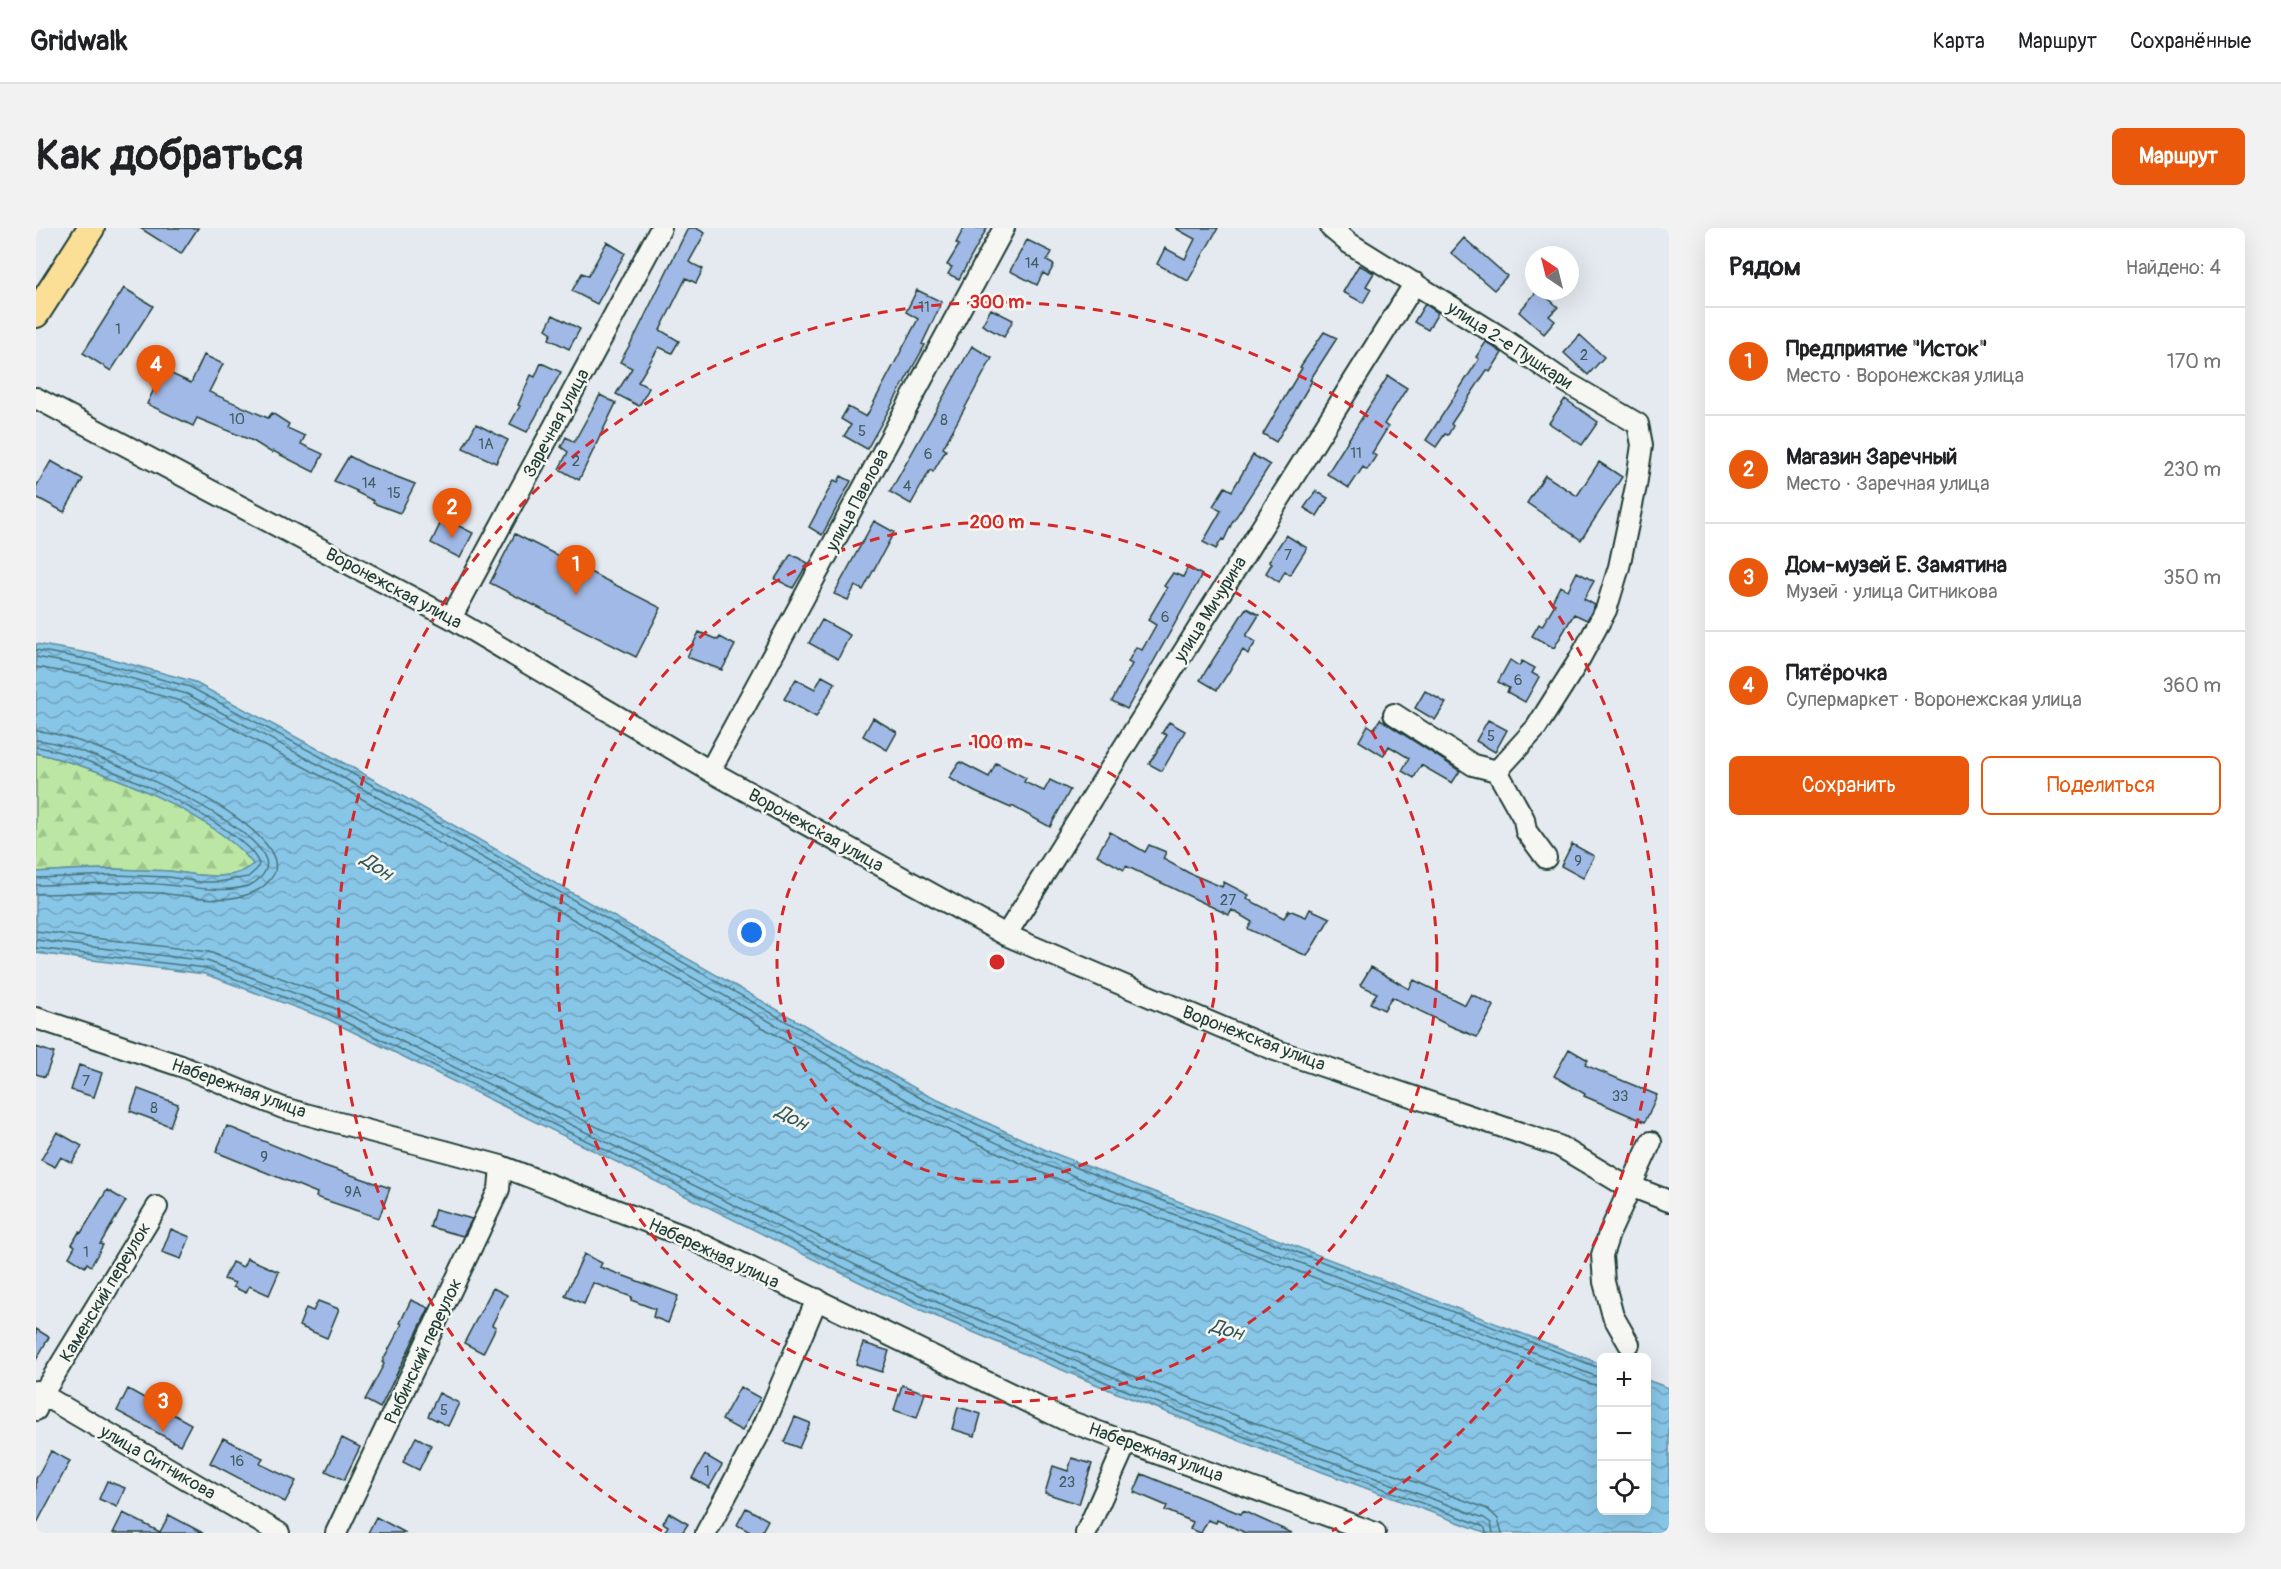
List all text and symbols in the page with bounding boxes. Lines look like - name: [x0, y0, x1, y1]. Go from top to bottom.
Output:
- text: Gridwalk: [30, 24, 128, 59]
- text: Карта: [1933, 28, 1985, 55]
- text: Маршрут: [2018, 28, 2097, 55]
- text: Сохранённые: [2130, 28, 2251, 55]
- button: Маршрут: [2112, 128, 2245, 185]
- text: Как добраться: [36, 130, 303, 182]
- north arrow: [1525, 246, 1579, 300]
- text: Рядом: [1729, 251, 1801, 283]
- house number: 14: [1025, 254, 1040, 273]
- text: Найдено: 4: [2126, 255, 2221, 280]
- text: 300 m: [970, 291, 1024, 314]
- street label: улица 2-е Пушкари: [1442, 296, 1577, 394]
- house number: 11: [918, 298, 930, 317]
- house number: 1: [115, 320, 121, 339]
- text: Предприятие "Исток": [1786, 335, 1988, 363]
- pin: 4: [136, 346, 176, 395]
- house number: 2: [1580, 346, 1588, 365]
- text: 1: [1745, 349, 1752, 374]
- text: 170 m: [2167, 349, 2221, 374]
- text: Место · Воронежская улица: [1786, 363, 2024, 388]
- street label: Заречная улица: [518, 365, 595, 482]
- house number: 10: [229, 410, 245, 429]
- house number: 8: [940, 411, 948, 430]
- house number: 5: [858, 422, 866, 441]
- house number: 1А: [478, 435, 494, 454]
- text: Магазин Заречный: [1786, 443, 1957, 471]
- house number: 11: [1350, 444, 1362, 463]
- street label: улица Павлова: [820, 445, 894, 556]
- house number: 6: [924, 445, 932, 464]
- house number: 2: [572, 452, 580, 471]
- text: 2: [1743, 457, 1754, 482]
- text: 230 m: [2164, 457, 2221, 482]
- text: Место · Заречная улица: [1786, 471, 1989, 496]
- house number: 14: [362, 474, 377, 493]
- house number: 4: [903, 477, 912, 496]
- house number: 15: [387, 484, 401, 503]
- pin: 2: [432, 488, 472, 538]
- text: 200 m: [970, 511, 1024, 534]
- street label: Воронежская улица: [322, 543, 466, 634]
- pin: 1: [556, 546, 596, 595]
- house number: 7: [1284, 546, 1292, 565]
- text: Дом-музей Е. Замятина: [1786, 551, 2007, 579]
- street label: улица Мичурина: [1168, 552, 1252, 667]
- text: 3: [1743, 565, 1754, 590]
- text: 350 m: [2163, 565, 2221, 590]
- text: Музей · улица Ситникова: [1786, 579, 1998, 604]
- house number: 6: [1161, 608, 1169, 627]
- text: Пятёрочка: [1786, 659, 1887, 687]
- house number: 6: [1514, 671, 1522, 690]
- text: 4: [1743, 673, 1754, 698]
- text: 360 m: [2162, 673, 2221, 698]
- text: Супермаркет · Воронежская улица: [1786, 687, 2082, 712]
- house number: 5: [1487, 727, 1495, 746]
- text: 100 m: [971, 731, 1023, 754]
- button: Сохранить: [1729, 756, 1969, 815]
- button: Поделиться: [1981, 756, 2221, 815]
- street label: Воронежская улица: [744, 784, 888, 877]
- water label: Дон: [355, 846, 399, 887]
- house number: 9: [1574, 852, 1582, 871]
- house number: 27: [1220, 891, 1236, 910]
- your location: [737, 918, 766, 947]
- centre of rings: [987, 952, 1007, 972]
- street label: Воронежская улица: [1179, 1001, 1329, 1076]
- street label: Набережная улица: [168, 1053, 309, 1124]
- house number: 7: [82, 1072, 90, 1091]
- house number: 33: [1612, 1087, 1628, 1106]
- water label: Дон: [771, 1098, 814, 1137]
- house number: 8: [150, 1099, 158, 1118]
- house number: 9: [260, 1148, 268, 1167]
- house number: 9А: [344, 1183, 362, 1202]
- street label: Набережная улица: [645, 1213, 783, 1294]
- street label: Каменский переулок: [55, 1218, 156, 1366]
- house number: 1: [83, 1243, 89, 1262]
- street label: Рыбинский переулок: [380, 1275, 467, 1428]
- water label: Дон: [1207, 1312, 1248, 1347]
- map controls: [1597, 1353, 1651, 1515]
- button: +: [1597, 1353, 1651, 1407]
- pin: 3: [144, 1382, 182, 1432]
- house number: 5: [440, 1401, 448, 1420]
- button: −: [1597, 1407, 1651, 1461]
- street label: Набережная улица: [1085, 1417, 1226, 1488]
- street label: улица Ситникова: [95, 1419, 220, 1505]
- house number: 16: [230, 1452, 244, 1471]
- button: locate: [1597, 1461, 1651, 1515]
- house number: 1: [704, 1462, 710, 1481]
- house number: 23: [1059, 1473, 1075, 1492]

